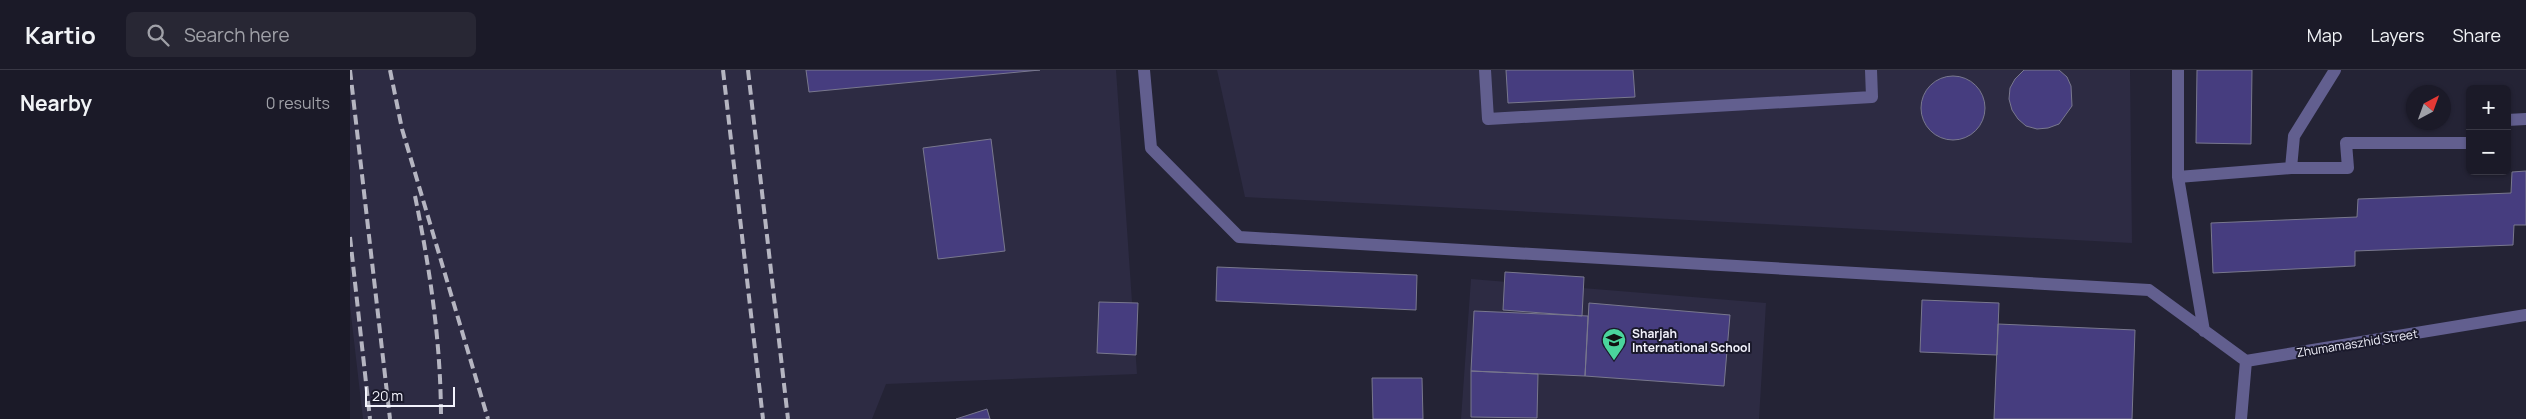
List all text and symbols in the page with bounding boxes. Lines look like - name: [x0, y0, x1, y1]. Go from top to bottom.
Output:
- search box: [126, 12, 476, 57]
- text: Kartio: [25, 18, 96, 51]
- icon: search: [144, 21, 172, 49]
- text: Search here: [184, 22, 290, 48]
- text: Map: [2307, 23, 2342, 47]
- text: Layers: [2370, 23, 2424, 47]
- text: Share: [2452, 23, 2501, 47]
- north arrow: [2406, 85, 2451, 130]
- map controls: [2466, 85, 2511, 175]
- button: +: [2466, 85, 2511, 130]
- text: Nearby: [20, 89, 92, 117]
- text: 0 results: [266, 92, 330, 114]
- button: −: [2466, 130, 2511, 175]
- place label: Sharjah International School: [1632, 325, 1751, 356]
- street label: Zhumamaszhid Street: [2295, 325, 2419, 361]
- school or university icon: Sharjah International School: [1601, 327, 1627, 361]
- scale bar: [365, 384, 455, 407]
- text: 20 m: [372, 386, 403, 405]

